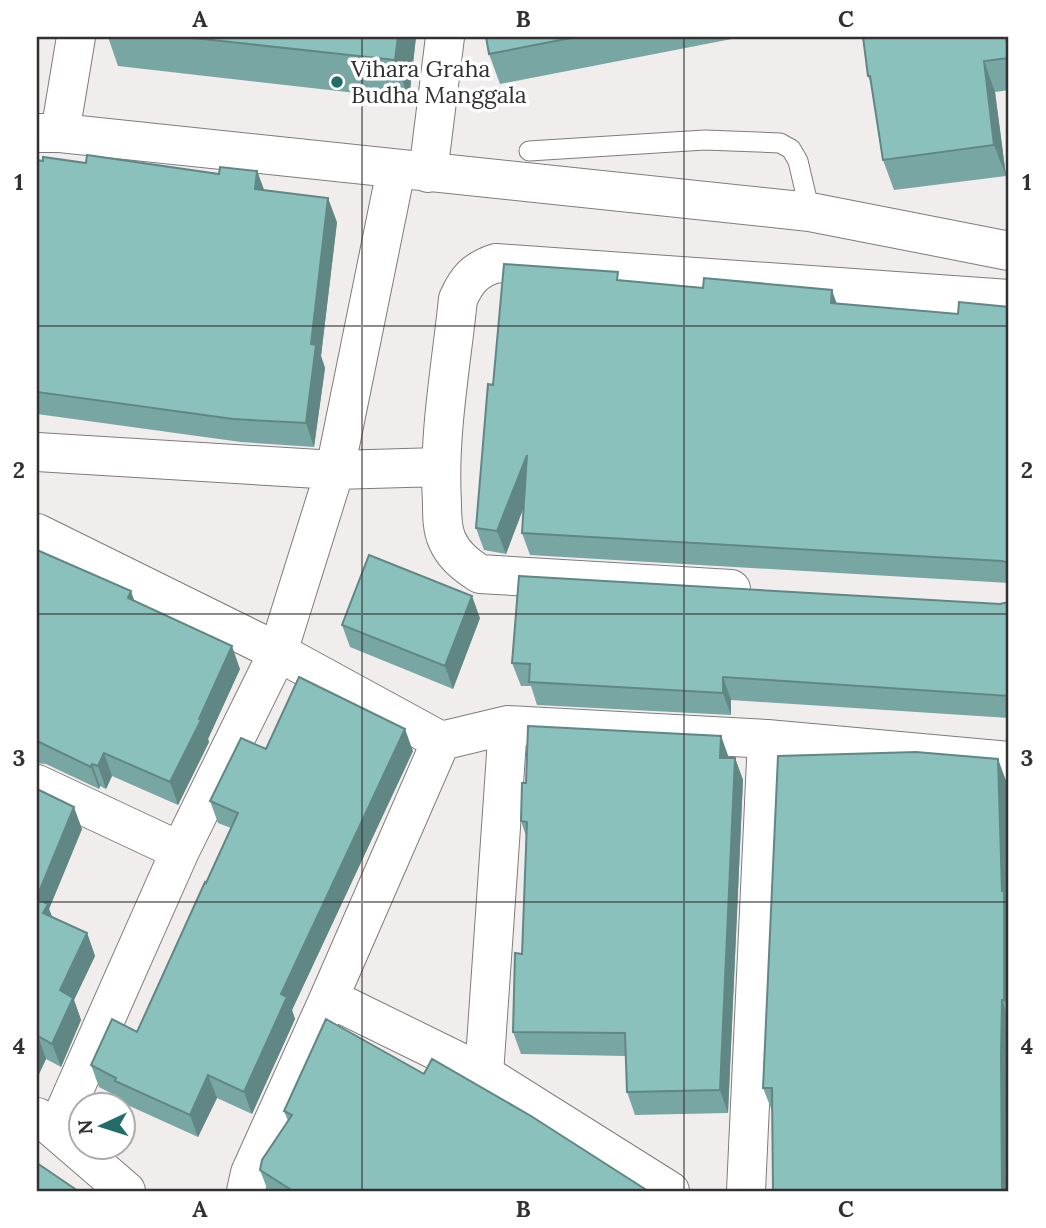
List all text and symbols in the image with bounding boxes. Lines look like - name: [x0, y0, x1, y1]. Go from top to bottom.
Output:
- text: A: [192, 4, 208, 33]
- text: B: [515, 4, 531, 33]
- text: C: [838, 4, 854, 33]
- place label: Vihara Graha Budha Manggala: [350, 54, 527, 109]
- marker: Vihara Graha Budha Manggala: [329, 74, 345, 90]
- text: 1: [14, 167, 24, 196]
- text: 1: [1022, 167, 1032, 196]
- text: 2: [13, 455, 25, 484]
- text: 2: [1021, 455, 1033, 484]
- text: 3: [13, 743, 25, 772]
- text: 3: [1021, 743, 1033, 772]
- text: 4: [13, 1031, 25, 1060]
- text: 4: [1021, 1031, 1033, 1060]
- north arrow: [66, 1092, 136, 1162]
- text: N: [73, 1119, 98, 1135]
- text: A: [192, 1194, 208, 1223]
- text: B: [515, 1194, 531, 1223]
- text: C: [838, 1194, 854, 1223]

